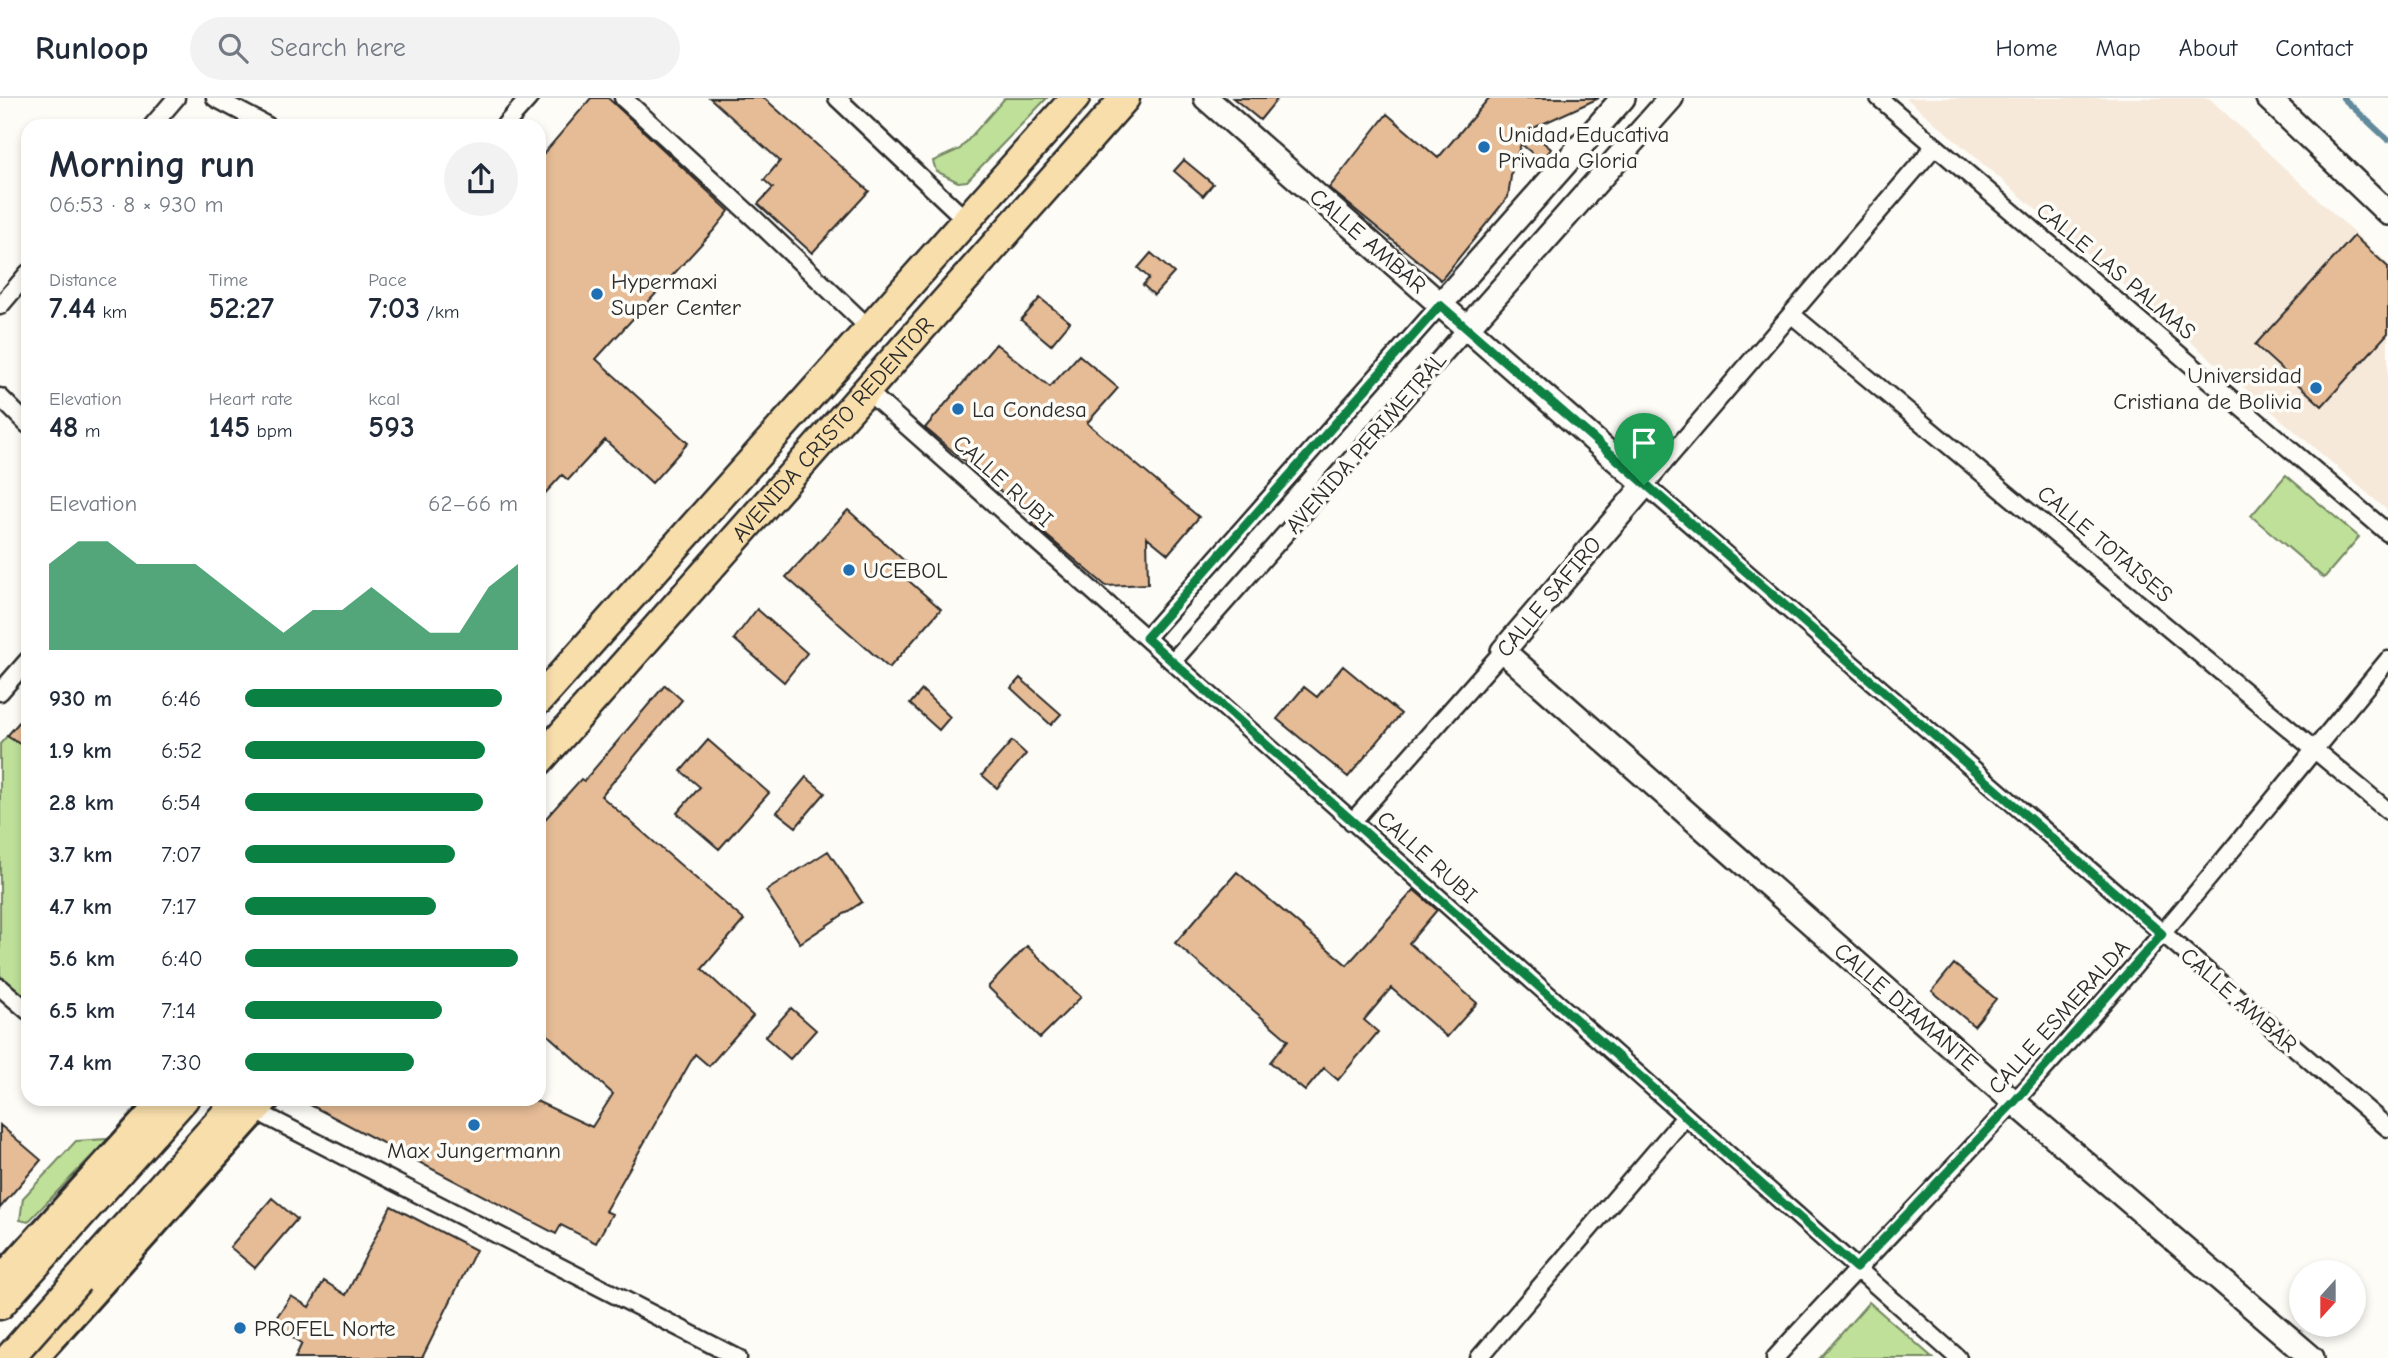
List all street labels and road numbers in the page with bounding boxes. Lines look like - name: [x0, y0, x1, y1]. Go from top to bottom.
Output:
- street label: CALLE AMBAR: [1304, 183, 1432, 299]
- street label: CALLE LAS PALMAS: [2031, 197, 2201, 345]
- street label: AVENIDA CRISTO REDENTOR: [726, 311, 939, 547]
- street label: AVENIDA PERIMETRAL: [1280, 346, 1452, 539]
- street label: CALLE RUBI: [948, 429, 1058, 533]
- street label: CALLE TOTAISES: [2032, 480, 2178, 608]
- street label: CALLE SAFIRO: [1491, 531, 1607, 663]
- street label: CALLE RUBI: [1372, 805, 1482, 909]
- street label: CALLE ESMERALDA: [1983, 934, 2135, 1100]
- street label: CALLE DIAMANTE: [1829, 937, 1984, 1077]
- street label: CALLE AMBAR: [2175, 942, 2303, 1058]

